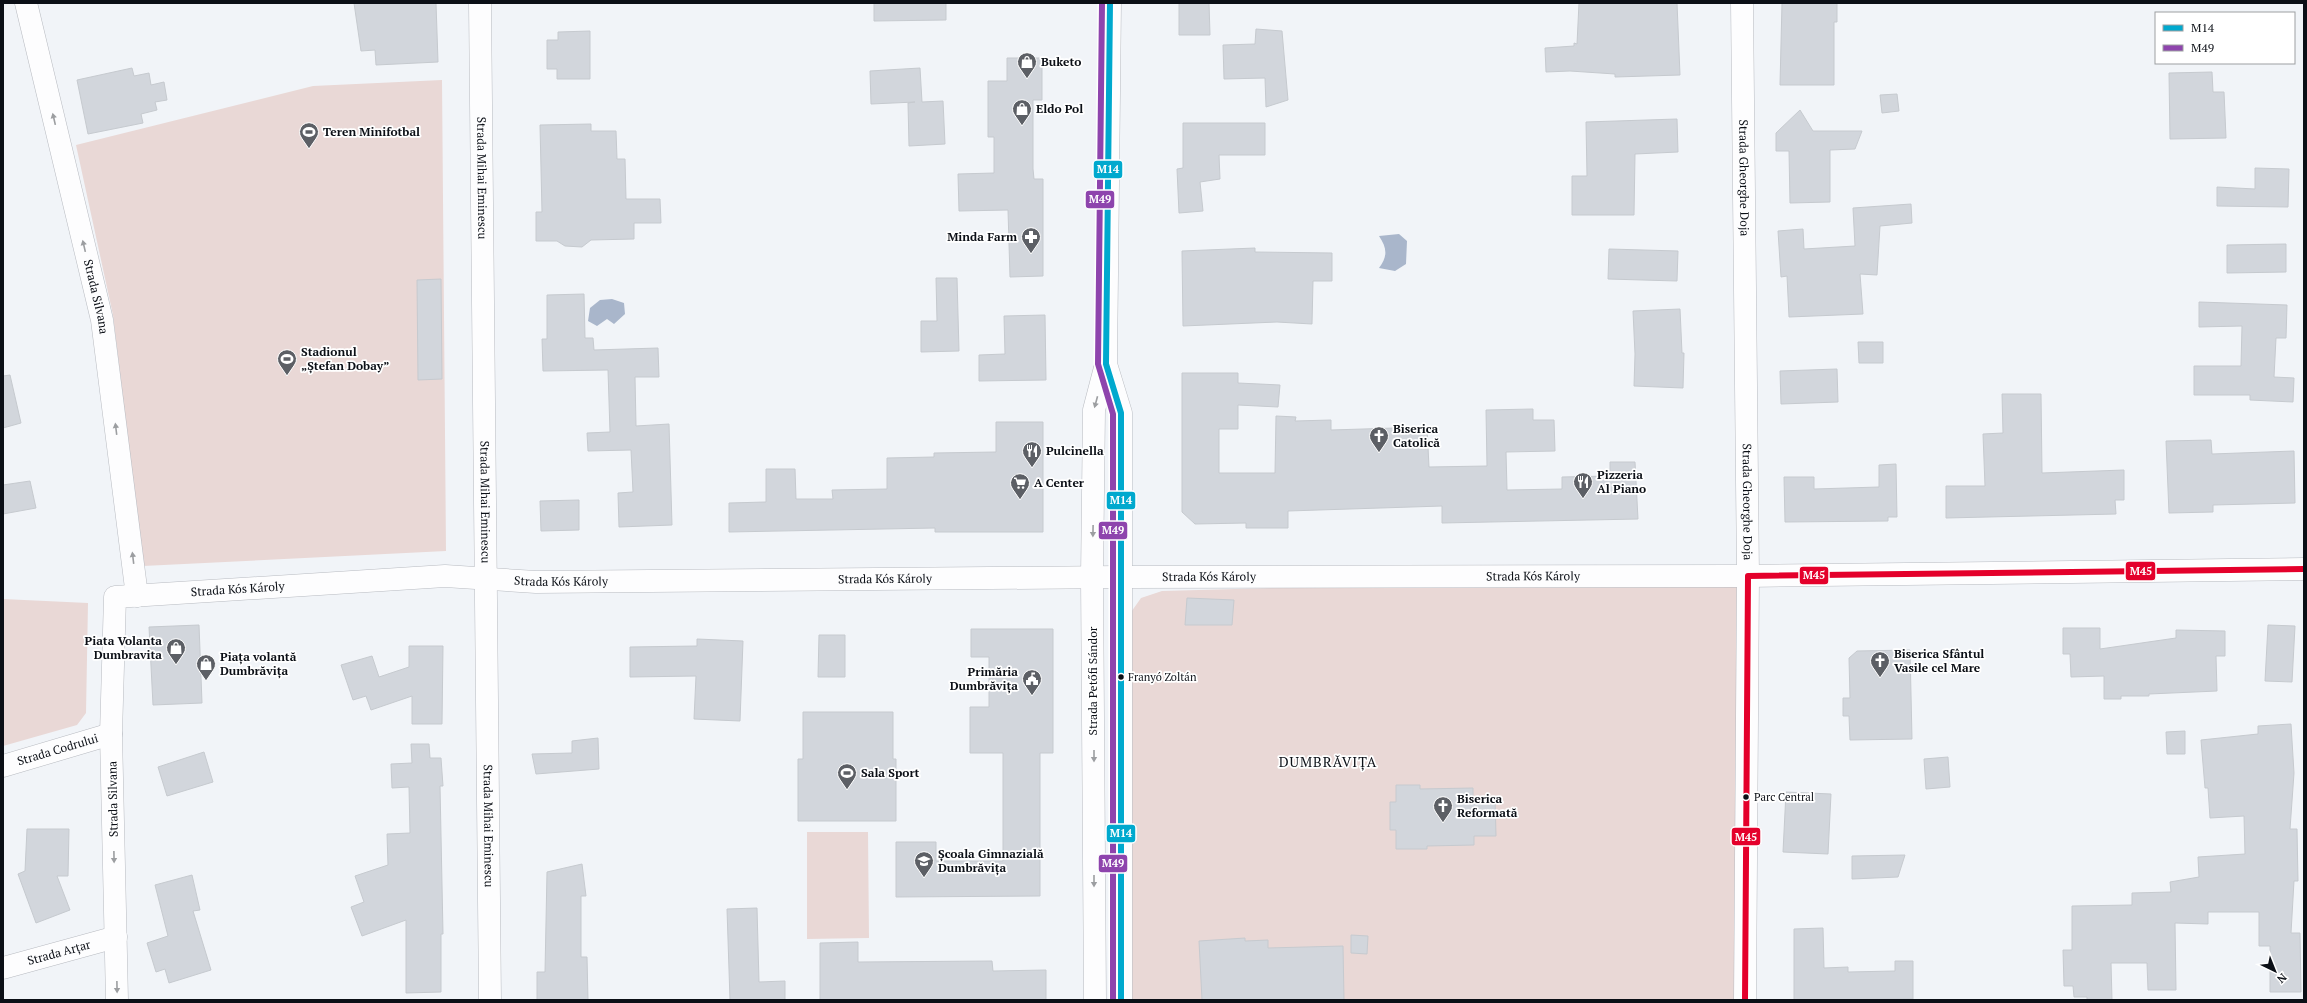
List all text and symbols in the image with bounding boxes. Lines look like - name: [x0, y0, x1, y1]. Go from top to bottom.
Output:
- legend: [2155, 12, 2295, 64]
- text: M14: [2191, 20, 2215, 35]
- text: M49: [2191, 40, 2214, 55]
- shop icon: Buketo: [1016, 51, 1038, 79]
- place label: Buketo: [1041, 54, 1081, 69]
- shop icon: Eldo Pol: [1011, 98, 1033, 126]
- place label: Eldo Pol: [1036, 101, 1083, 116]
- one-way arrow: [51, 113, 57, 125]
- street label: Strada Mihai Eminescu: [474, 117, 490, 240]
- street label: Strada Gheorghe Doja: [1736, 119, 1752, 236]
- sports icon: Teren Minifotbal: [298, 121, 320, 149]
- place label: Teren Minifotbal: [323, 124, 420, 139]
- line badge: M14: [1093, 160, 1123, 179]
- text: M14: [1097, 162, 1120, 176]
- line badge: M49: [1085, 190, 1115, 209]
- text: M49: [1089, 192, 1111, 206]
- pharmacy icon: Minda Farm: [1020, 226, 1042, 254]
- place label: Minda Farm: [947, 229, 1017, 244]
- one-way arrow: [81, 239, 87, 252]
- street label: Strada Silvana: [81, 258, 112, 335]
- place label: Stadionul „Ștefan Dobay”: [301, 344, 389, 374]
- sports icon: Stadionul „Ștefan Dobay”: [276, 348, 298, 376]
- one-way arrow: [1093, 396, 1099, 408]
- place label: Biserica Catolică: [1393, 421, 1440, 450]
- one-way arrow: [113, 423, 119, 435]
- church icon: Biserica Catolică: [1368, 425, 1390, 453]
- restaurant icon: Pulcinella: [1021, 440, 1043, 468]
- street label: Strada Mihai Eminescu: [477, 441, 494, 564]
- place label: Pulcinella: [1046, 443, 1104, 458]
- street label: Strada Gheorghe Doja: [1740, 443, 1756, 560]
- place label: Pizzeria Al Piano: [1597, 467, 1646, 496]
- restaurant icon: Pizzeria Al Piano: [1572, 471, 1594, 499]
- supermarket icon: A Center: [1009, 472, 1031, 500]
- place label: A Center: [1034, 475, 1085, 490]
- line badge: M14: [1106, 491, 1136, 510]
- text: M14: [1110, 493, 1133, 507]
- line badge: M49: [1098, 521, 1128, 540]
- text: M49: [1102, 523, 1124, 537]
- one-way arrow: [1090, 525, 1096, 538]
- one-way arrow: [130, 551, 136, 564]
- line badge: M45: [2125, 561, 2156, 581]
- text: M45: [2130, 564, 2152, 578]
- line badge: M45: [1799, 566, 1829, 585]
- street label: Strada Kós Károly: [1486, 568, 1581, 583]
- text: M45: [1803, 568, 1825, 582]
- street label: Strada Kós Károly: [1162, 569, 1257, 584]
- street label: Strada Kós Károly: [838, 571, 933, 586]
- street label: Strada Kós Károly: [514, 573, 609, 589]
- street label: Strada Kós Károly: [190, 578, 286, 599]
- street label: Strada Petőfi Sándor: [1085, 626, 1100, 735]
- place label: Piata Volanta Dumbravita: [85, 633, 162, 662]
- shop icon: Piata Volanta Dumbravita: [165, 637, 187, 665]
- place label: Biserica Sfântul Vasile cel Mare: [1894, 646, 1984, 675]
- place label: Piața volantă Dumbrăvița: [220, 649, 297, 679]
- church icon: Biserica Sfântul Vasile cel Mare: [1869, 650, 1891, 678]
- shop icon: Piața volantă Dumbrăvița: [195, 653, 217, 681]
- place label: Primăria Dumbrăvița: [950, 664, 1018, 694]
- public building icon: Primăria Dumbrăvița: [1021, 668, 1043, 696]
- place label: Franyó Zoltán: [1128, 670, 1197, 684]
- marker: Franyó Zoltán: [1116, 672, 1126, 682]
- street label: Strada Codrului: [15, 730, 100, 768]
- one-way arrow: [1091, 750, 1097, 763]
- district label: DUMBRĂVIȚA: [1279, 752, 1377, 771]
- street label: Strada Silvana: [104, 761, 121, 837]
- sports icon: Sala Sport: [836, 762, 858, 790]
- street label: Strada Mihai Eminescu: [481, 765, 497, 888]
- place label: Sala Sport: [861, 765, 920, 780]
- place label: Parc Central: [1754, 790, 1814, 804]
- place label: Biserica Reformată: [1457, 791, 1518, 820]
- marker: Parc Central: [1741, 792, 1751, 802]
- church icon: Biserica Reformată: [1432, 795, 1454, 823]
- line badge: M14: [1106, 824, 1136, 843]
- text: M14: [1110, 826, 1133, 840]
- line badge: M45: [1731, 827, 1761, 846]
- text: M45: [1735, 830, 1757, 844]
- place label: Școala Gimnazială Dumbrăvița: [938, 846, 1044, 876]
- school or university icon: Școala Gimnazială Dumbrăvița: [913, 850, 935, 878]
- one-way arrow: [111, 851, 117, 864]
- line badge: M49: [1098, 854, 1128, 873]
- text: M49: [1102, 856, 1124, 870]
- one-way arrow: [1091, 875, 1097, 888]
- street label: Strada Arțar: [26, 936, 92, 968]
- north arrow: [2255, 951, 2295, 991]
- text: N: [2274, 970, 2290, 987]
- one-way arrow: [114, 981, 120, 994]

